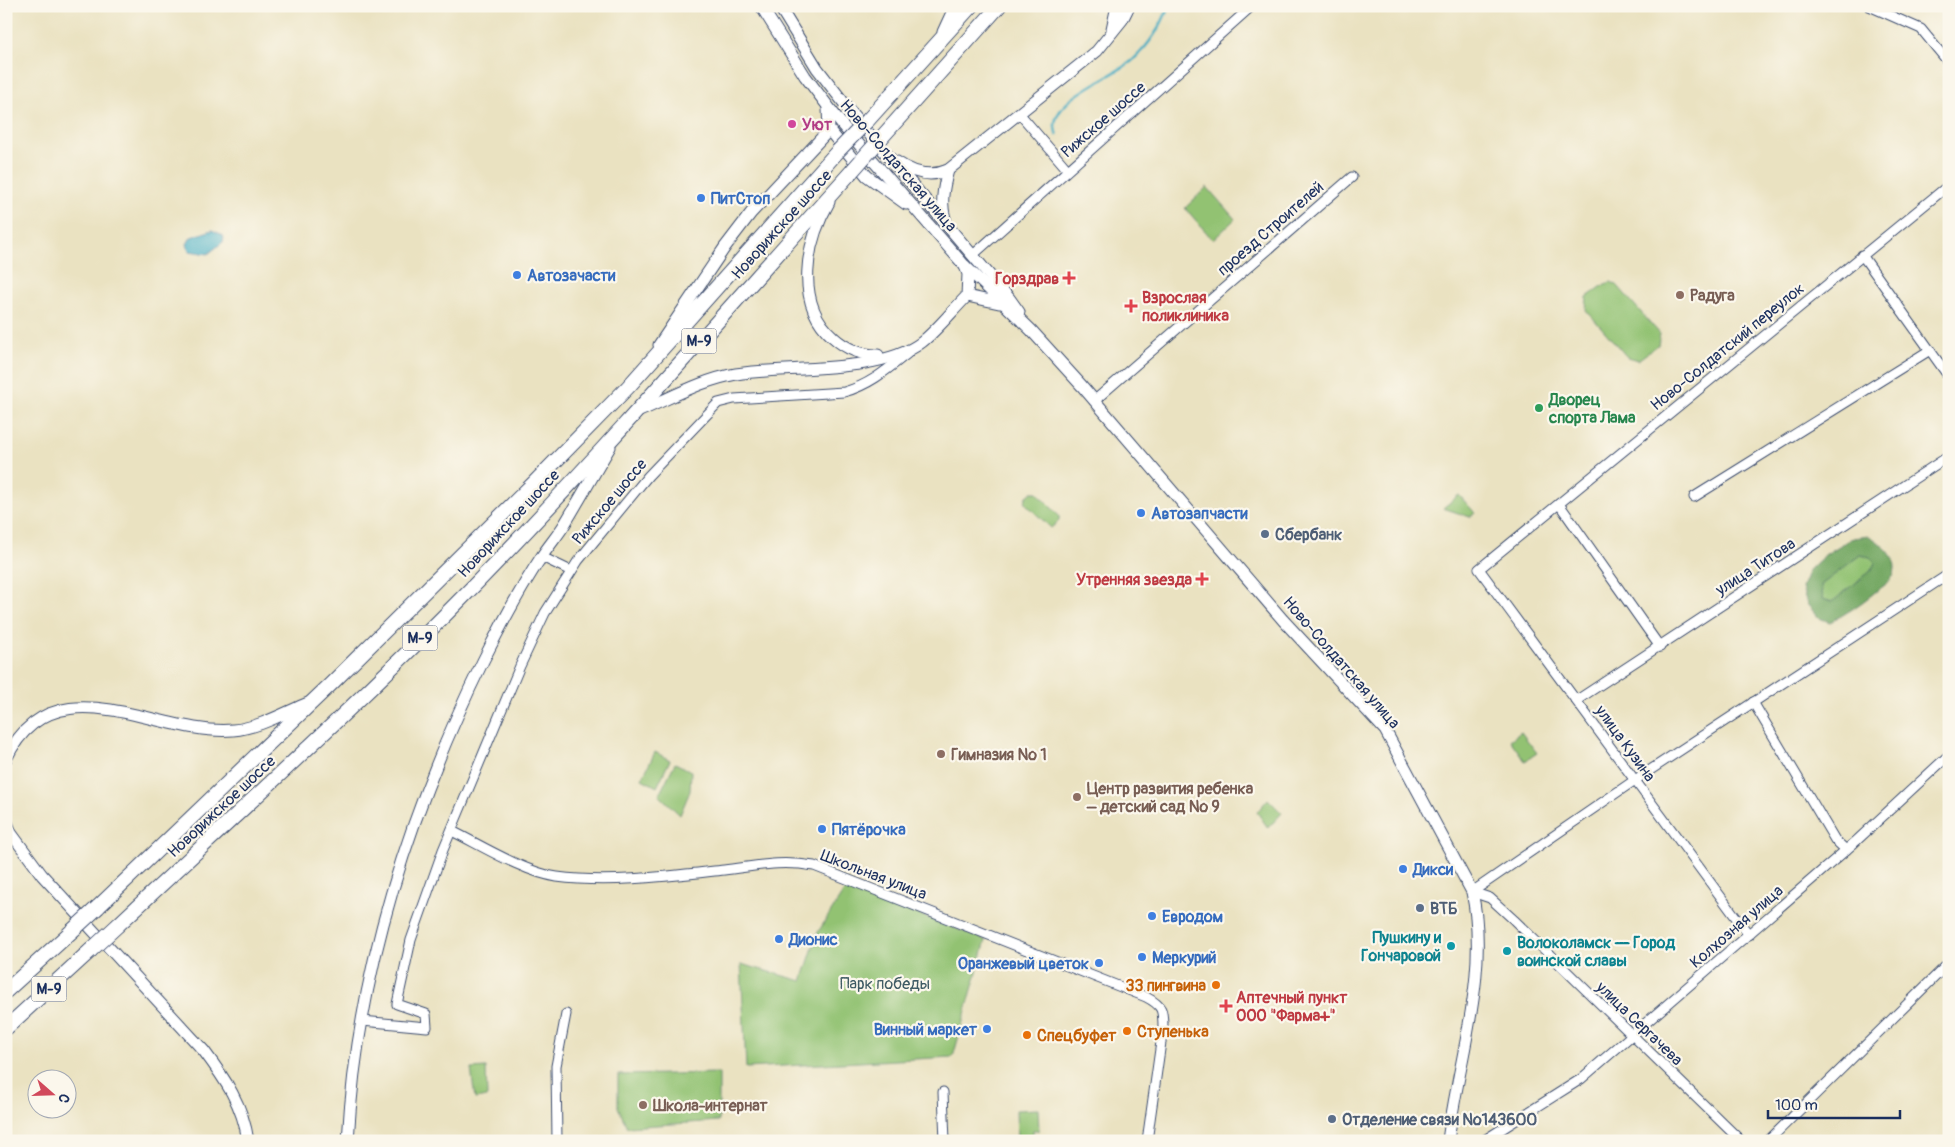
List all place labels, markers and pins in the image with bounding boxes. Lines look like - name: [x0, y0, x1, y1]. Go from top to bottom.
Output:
- place label: Уют: [802, 115, 833, 135]
- marker: Уют: [786, 118, 798, 130]
- place label: ПитСтоп: [711, 189, 770, 209]
- marker: ПитСтоп: [695, 192, 707, 204]
- place label: Автозачасти: [527, 266, 616, 286]
- marker: Автозачасти: [511, 269, 523, 281]
- place label: Горздрав: [995, 269, 1059, 289]
- marker: Горздрав: [1063, 272, 1075, 284]
- place label: Радуга: [1690, 286, 1735, 306]
- place label: Взрослая поликлиника: [1142, 288, 1229, 326]
- marker: Радуга: [1674, 289, 1686, 301]
- marker: Взрослая поликлиника: [1124, 299, 1138, 313]
- place label: Дворец спорта Лама: [1548, 390, 1636, 428]
- marker: Дворец спорта Лама: [1533, 402, 1545, 414]
- place label: Автозапчасти: [1151, 504, 1249, 524]
- marker: Автозапчасти: [1135, 507, 1147, 519]
- place label: Сбербанк: [1275, 525, 1342, 545]
- marker: Сбербанк: [1259, 528, 1271, 540]
- place label: Утренняя звезда: [1076, 570, 1193, 590]
- marker: Утренняя звезда: [1196, 573, 1208, 585]
- place label: Гимназия № 1: [951, 745, 1047, 765]
- marker: Гимназия № 1: [935, 748, 947, 760]
- place label: Центр развития ребенка – детский сад № 9: [1086, 779, 1254, 817]
- marker: Центр развития ребенка – детский сад № 9: [1071, 791, 1083, 803]
- place label: Пятёрочка: [832, 820, 906, 840]
- marker: Пятёрочка: [816, 823, 828, 835]
- place label: Дикси: [1412, 860, 1454, 880]
- marker: Дикси: [1397, 863, 1409, 875]
- place label: ВТБ: [1430, 899, 1458, 919]
- marker: ВТБ: [1414, 902, 1426, 914]
- place label: Евродом: [1162, 907, 1223, 927]
- marker: Евродом: [1146, 910, 1158, 922]
- place label: Пушкину и Гончаровой: [1361, 928, 1442, 966]
- place label: Дионис: [788, 930, 838, 950]
- marker: Дионис: [773, 933, 785, 945]
- place label: Волоколамск — Город воинской славы: [1517, 933, 1675, 971]
- marker: Пушкину и Гончаровой: [1445, 940, 1457, 952]
- marker: Волоколамск — Город воинской славы: [1501, 945, 1513, 957]
- place label: Меркурий: [1152, 948, 1217, 968]
- marker: Меркурий: [1136, 951, 1148, 963]
- place label: Оранжевый цветок: [958, 954, 1089, 974]
- marker: Оранжевый цветок: [1093, 957, 1105, 969]
- place label: 33 пингвина: [1126, 976, 1207, 996]
- marker: 33 пингвина: [1210, 979, 1222, 991]
- place label: Аптечный пункт ООО "Фарма+": [1236, 988, 1348, 1026]
- marker: Аптечный пункт ООО "Фарма+": [1220, 1000, 1232, 1012]
- place label: Винный маркет: [874, 1020, 978, 1040]
- place label: Ступенька: [1137, 1022, 1209, 1042]
- marker: Винный маркет: [981, 1023, 993, 1035]
- marker: Ступенька: [1121, 1025, 1133, 1037]
- place label: Спецбуфет: [1037, 1026, 1117, 1046]
- marker: Спецбуфет: [1021, 1029, 1033, 1041]
- place label: Школа-интернат: [652, 1096, 769, 1116]
- marker: Школа-интернат: [637, 1099, 649, 1111]
- place label: Отделение связи №143600: [1342, 1110, 1537, 1130]
- marker: Отделение связи №143600: [1326, 1113, 1338, 1125]

